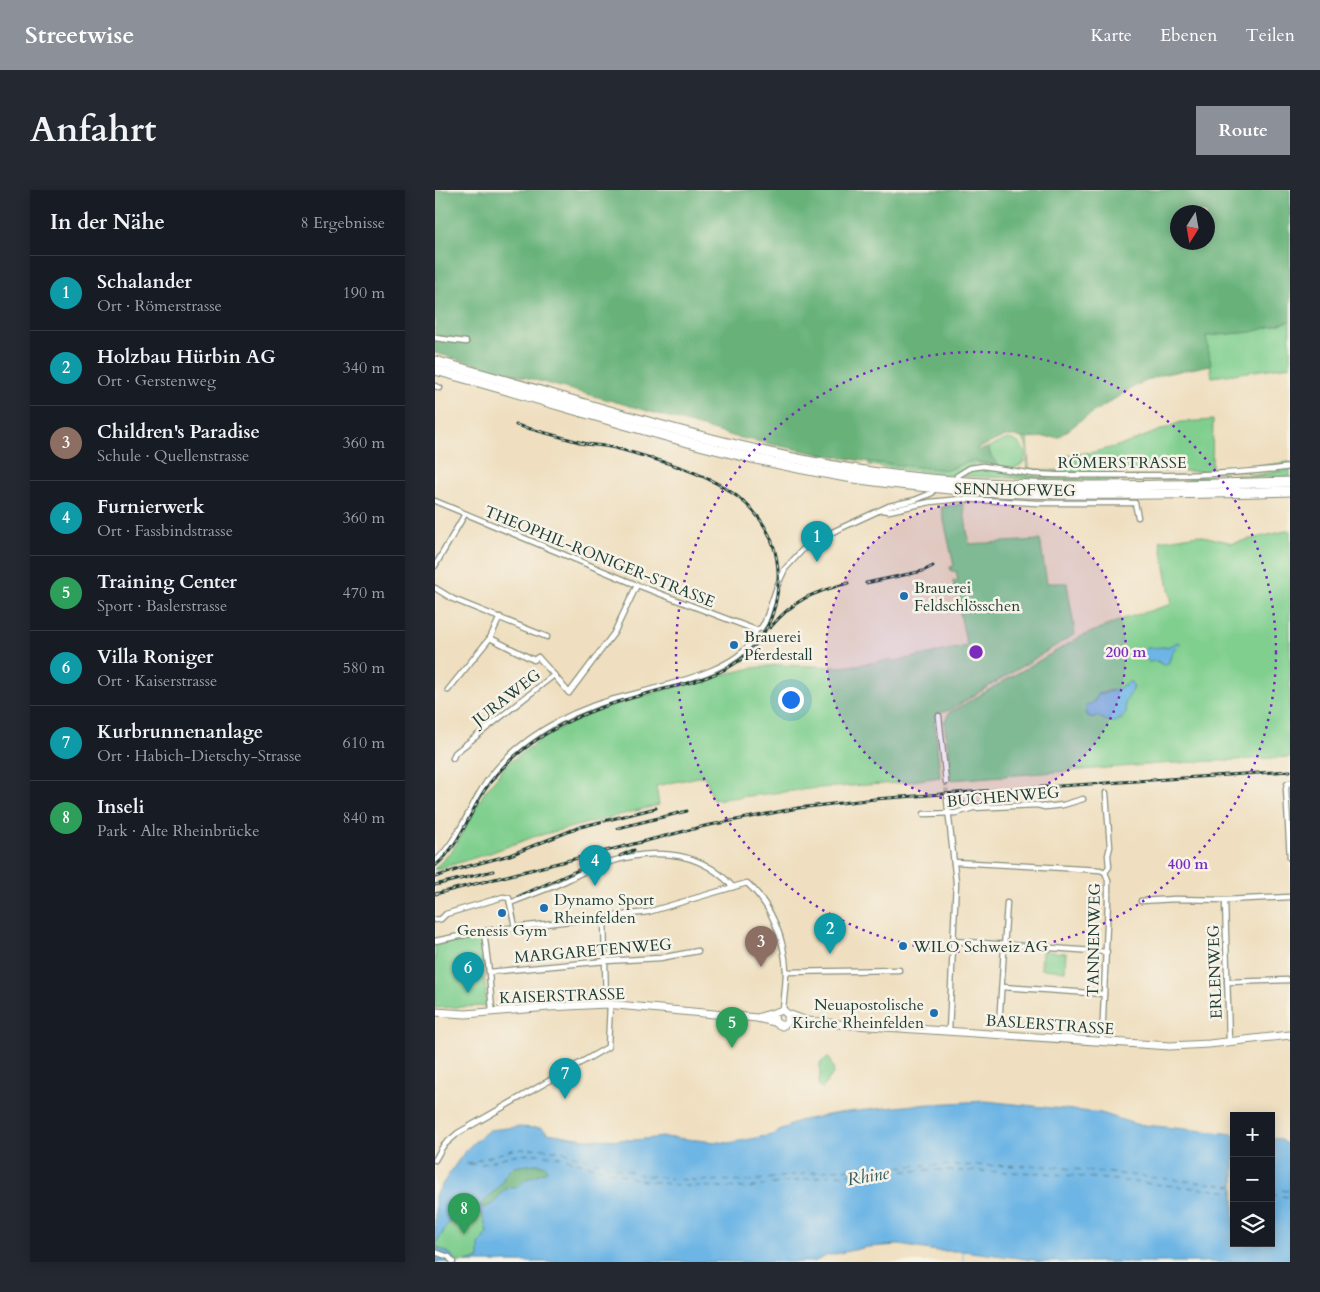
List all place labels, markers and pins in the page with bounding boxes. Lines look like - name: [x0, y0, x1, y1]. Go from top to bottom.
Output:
- pin: 1: [801, 521, 833, 562]
- place label: Brauerei Feldschlösschen: [914, 577, 1020, 617]
- marker: Brauerei Feldschlösschen: [898, 590, 910, 602]
- place label: Brauerei Pferdestall: [744, 626, 813, 666]
- marker: Brauerei Pferdestall: [728, 639, 740, 651]
- centre of rings: [967, 643, 985, 661]
- pin: 4: [579, 845, 611, 886]
- place label: Dynamo Sport Rheinfelden: [554, 889, 654, 929]
- marker: Dynamo Sport Rheinfelden: [538, 902, 550, 914]
- marker: Genesis Gym: [496, 907, 508, 919]
- pin: 2: [814, 913, 846, 954]
- place label: Genesis Gym: [457, 920, 548, 942]
- pin: 3: [745, 926, 777, 967]
- place label: WILO Schweiz AG: [912, 936, 1048, 958]
- marker: WILO Schweiz AG: [897, 940, 909, 952]
- pin: 6: [452, 952, 484, 993]
- place label: Neuapostolische Kirche Rheinfelden: [792, 994, 924, 1034]
- pin: 5: [716, 1007, 748, 1048]
- marker: Neuapostolische Kirche Rheinfelden: [928, 1007, 940, 1019]
- pin: 7: [549, 1058, 581, 1099]
- pin: 8: [448, 1193, 480, 1234]

